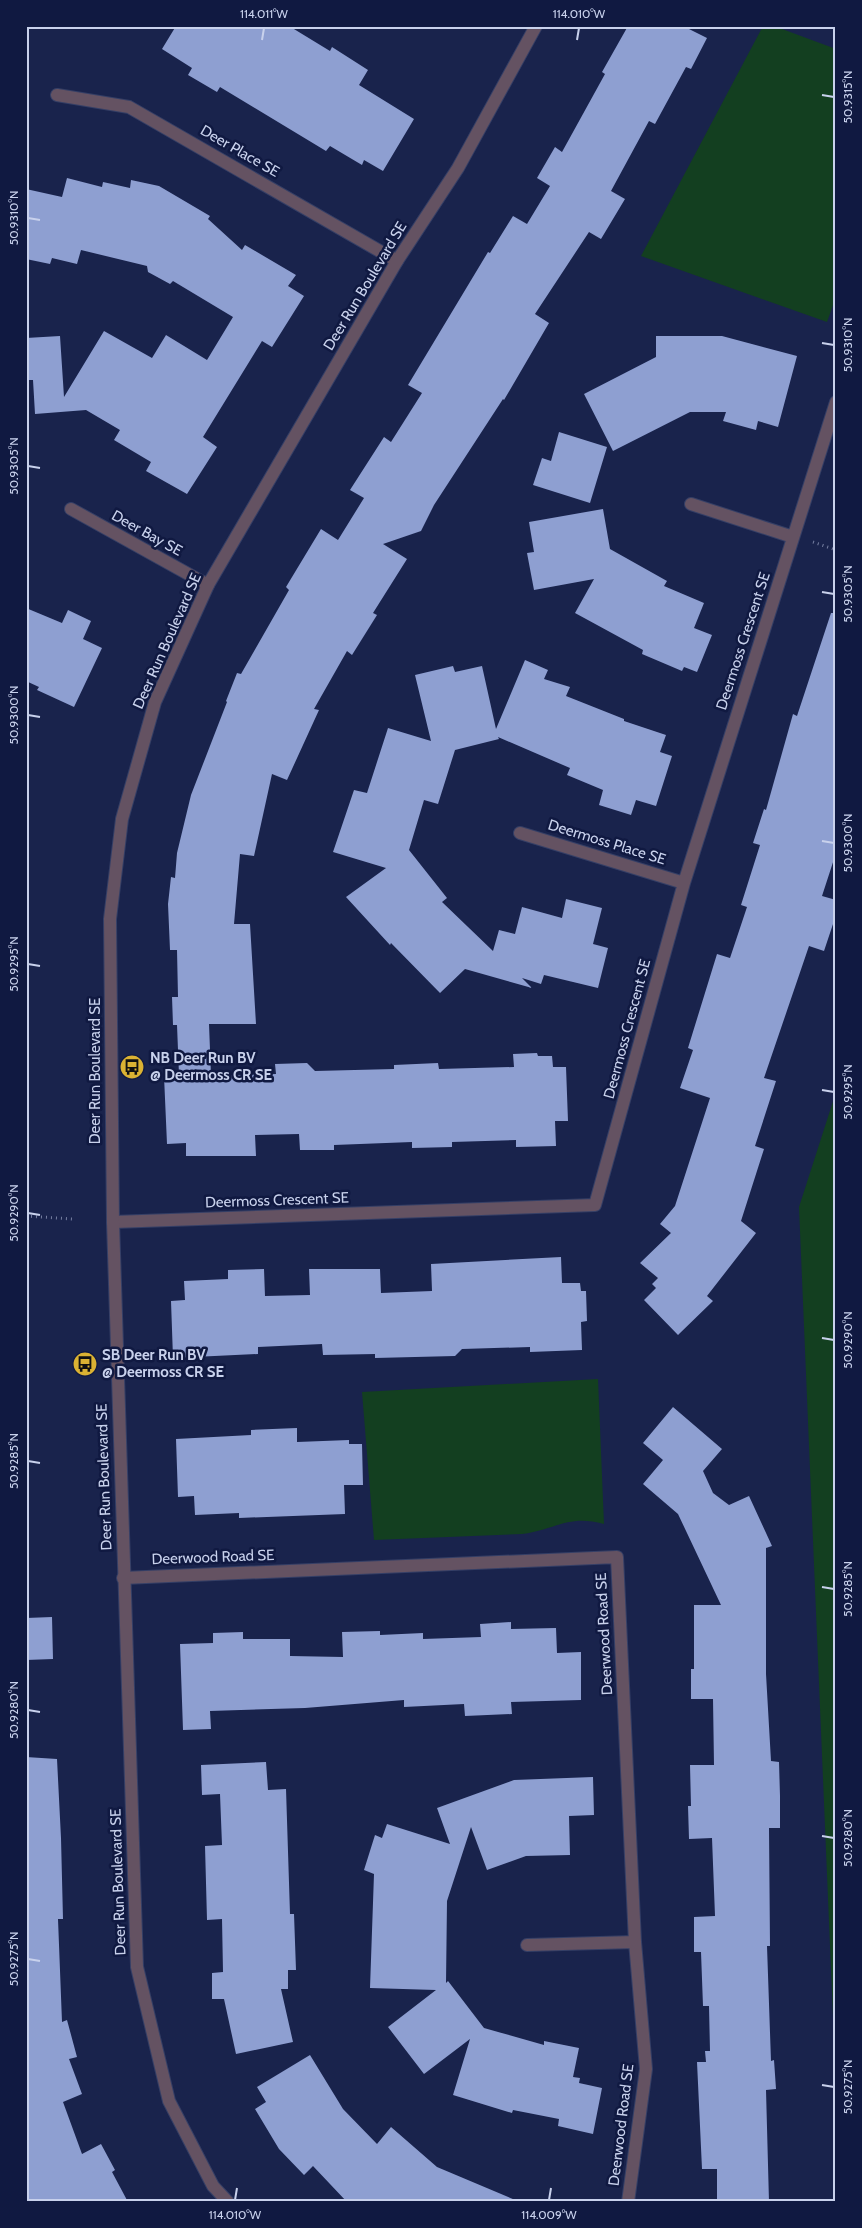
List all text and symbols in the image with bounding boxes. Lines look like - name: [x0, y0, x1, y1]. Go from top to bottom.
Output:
- text: 114.011°W: [240, 6, 289, 21]
- text: 114.010°W: [553, 6, 606, 21]
- text: 50.9315°N: [840, 71, 855, 123]
- street label: Deer Place SE: [197, 121, 283, 181]
- text: 50.9310°N: [6, 191, 21, 245]
- street label: Deer Run Boulevard SE: [319, 218, 411, 354]
- text: 50.9310°N: [840, 318, 855, 372]
- text: 50.9305°N: [6, 437, 21, 495]
- street label: Deer Bay SE: [108, 506, 186, 560]
- text: 50.9305°N: [840, 565, 855, 623]
- street label: Deer Run Boulevard SE: [129, 570, 205, 712]
- street label: Deermoss Crescent SE: [712, 570, 774, 712]
- text: 50.9300°N: [6, 685, 21, 745]
- text: 50.9300°N: [840, 813, 855, 873]
- street label: Deermoss Place SE: [546, 816, 668, 868]
- text: 50.9295°N: [6, 936, 21, 992]
- street label: Deermoss Crescent SE: [600, 957, 654, 1101]
- street label: Deer Run Boulevard SE: [86, 998, 104, 1144]
- place label: NB Deer Run BV @ Deermoss CR SE: [150, 1049, 273, 1084]
- bus stop icon: NB Deer Run BV @ Deermoss CR SE: [119, 1054, 145, 1080]
- text: 50.9295°N: [840, 1064, 855, 1120]
- text: 50.9290°N: [6, 1184, 21, 1242]
- street label: Deermoss Crescent SE: [205, 1188, 349, 1212]
- text: 50.9290°N: [840, 1311, 855, 1369]
- place label: SB Deer Run BV @ Deermoss CR SE: [102, 1346, 225, 1381]
- bus stop icon: SB Deer Run BV @ Deermoss CR SE: [72, 1351, 98, 1377]
- street label: Deer Run Boulevard SE: [92, 1403, 116, 1551]
- text: 50.9285°N: [6, 1433, 21, 1489]
- street label: Deerwood Road SE: [151, 1546, 275, 1568]
- text: 50.9285°N: [840, 1561, 855, 1617]
- street label: Deerwood Road SE: [592, 1572, 616, 1696]
- text: 50.9280°N: [6, 1681, 21, 1739]
- street label: Deer Run Boulevard SE: [106, 1808, 130, 1956]
- text: 50.9280°N: [840, 1809, 855, 1867]
- text: 50.9275°N: [6, 1932, 21, 1986]
- text: 50.9275°N: [840, 2060, 855, 2114]
- street label: Deerwood Road SE: [605, 2063, 637, 2187]
- text: 114.010°W: [209, 2207, 262, 2222]
- text: 114.009°W: [521, 2207, 577, 2222]

